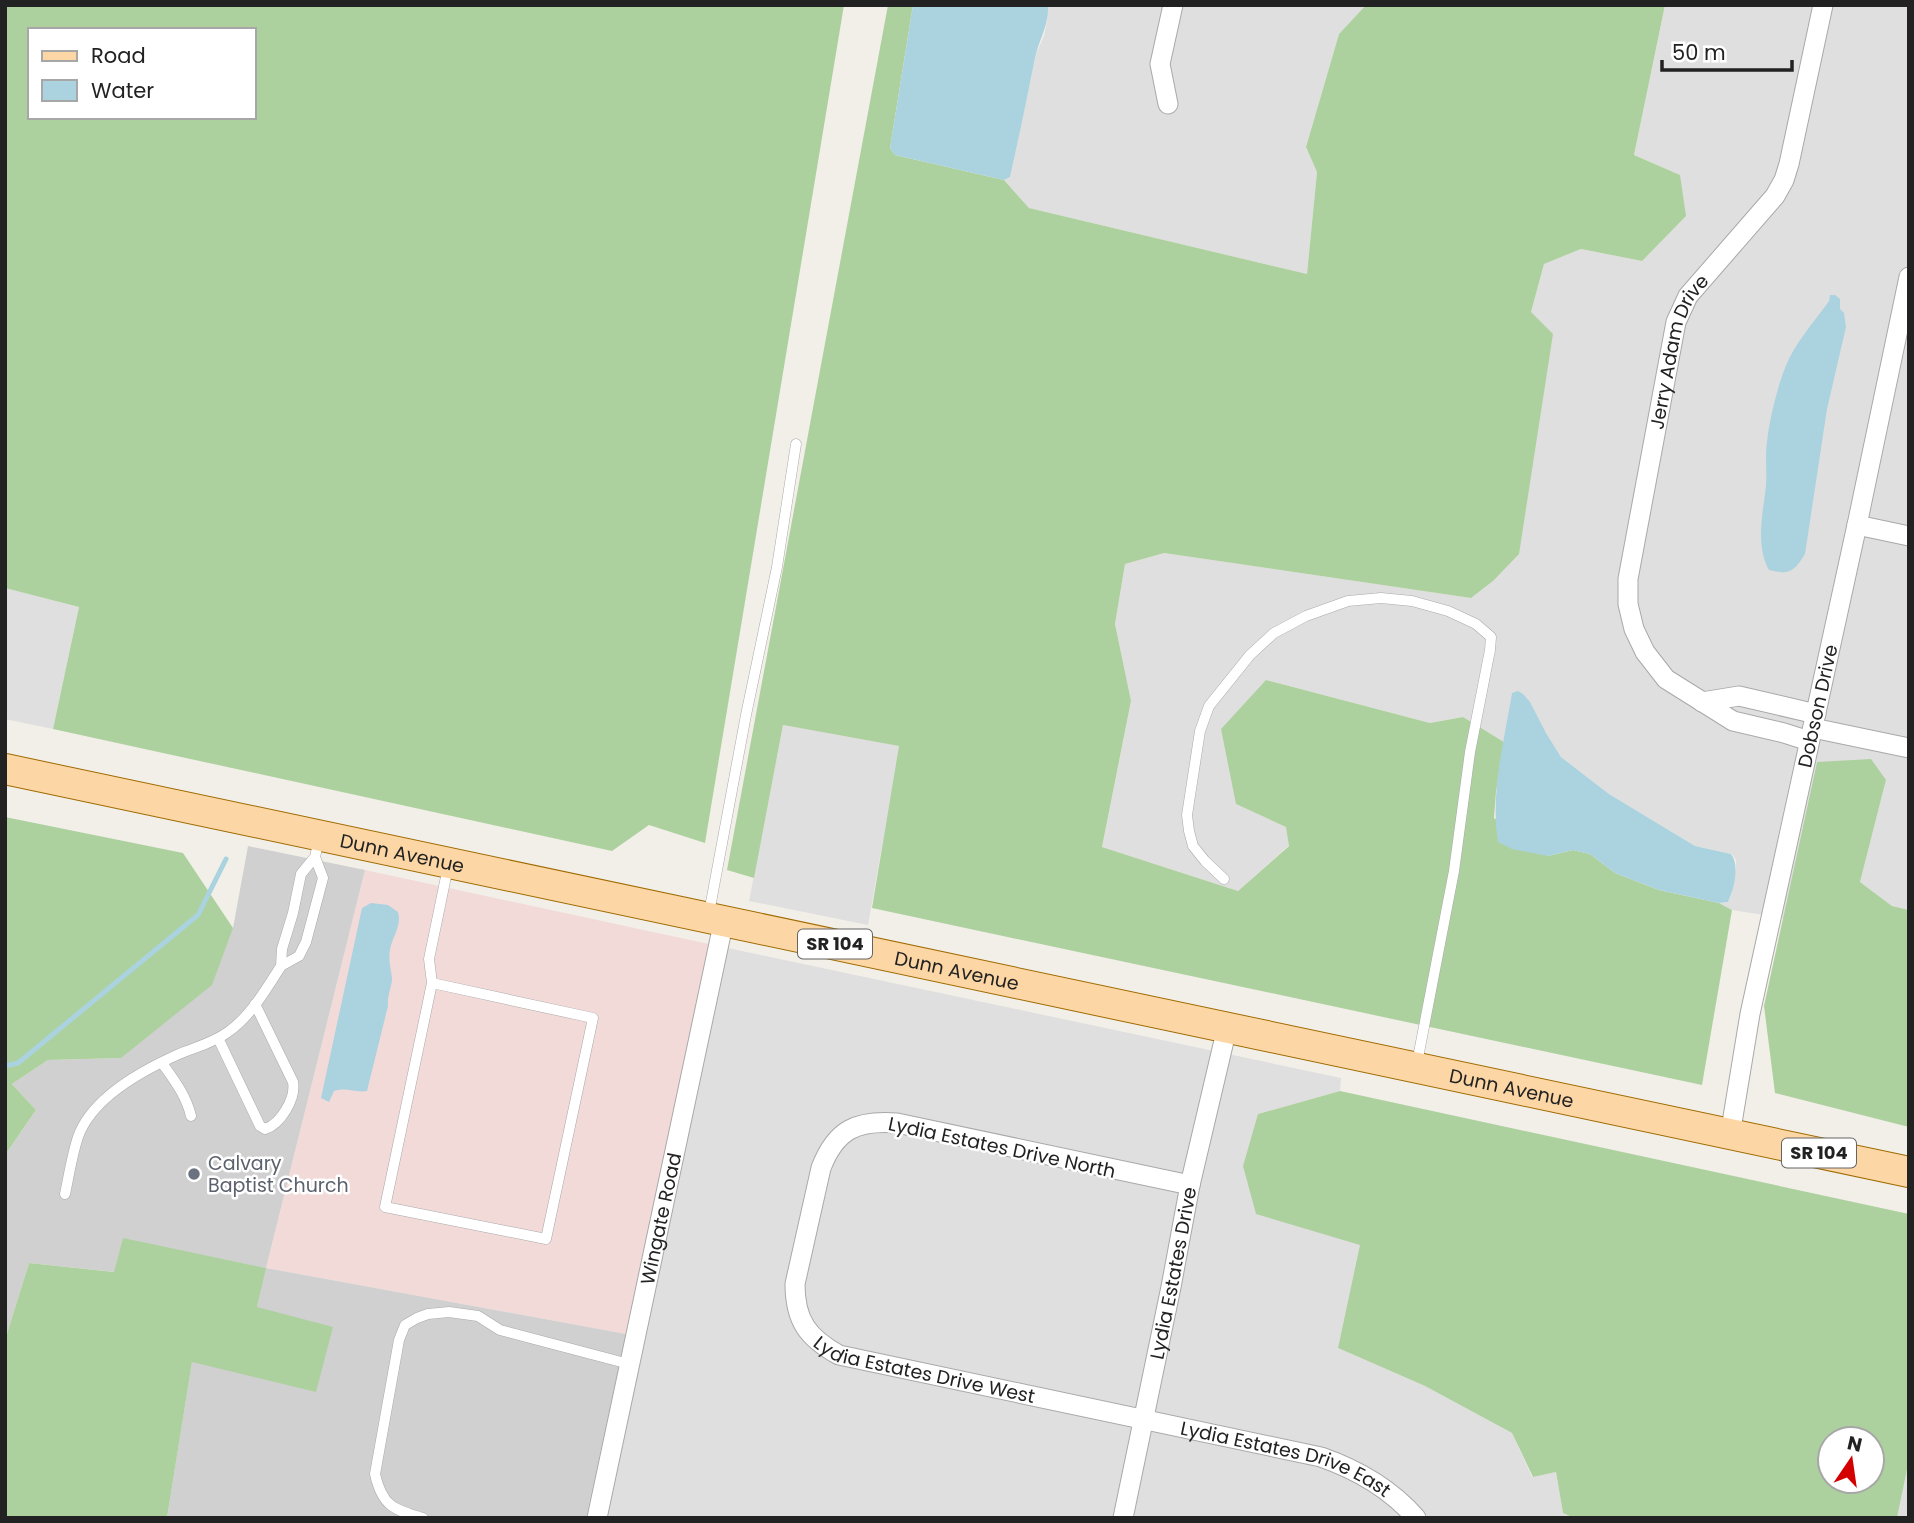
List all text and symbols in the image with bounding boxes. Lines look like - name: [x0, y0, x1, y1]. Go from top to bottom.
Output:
- legend: [28, 28, 256, 119]
- scale bar: [1662, 28, 1792, 72]
- text: 50 m: [1672, 38, 1726, 67]
- text: Road: [91, 41, 146, 70]
- text: Water: [91, 76, 154, 105]
- street label: Jerry Adam Drive: [1643, 269, 1715, 432]
- street label: Dobson Drive: [1791, 642, 1844, 770]
- street label: Dunn Avenue: [337, 827, 467, 880]
- road number: SR 104: [798, 930, 872, 959]
- street label: Dunn Avenue: [892, 945, 1021, 997]
- street label: Dunn Avenue: [1447, 1062, 1576, 1115]
- street label: Lydia Estates Drive North: [886, 1110, 1118, 1185]
- road number: SR 104: [1782, 1138, 1856, 1168]
- place label: Calvary Baptist Church: [208, 1150, 349, 1199]
- street label: Wingate Road: [634, 1150, 688, 1287]
- marker: Calvary Baptist Church: [186, 1166, 202, 1182]
- street label: Lydia Estates Drive: [1143, 1185, 1203, 1362]
- street label: Lydia Estates Drive West: [808, 1330, 1038, 1410]
- street label: Lydia Estates Drive East: [1178, 1415, 1396, 1504]
- north arrow: [1816, 1425, 1886, 1495]
- text: N: [1845, 1429, 1865, 1459]

